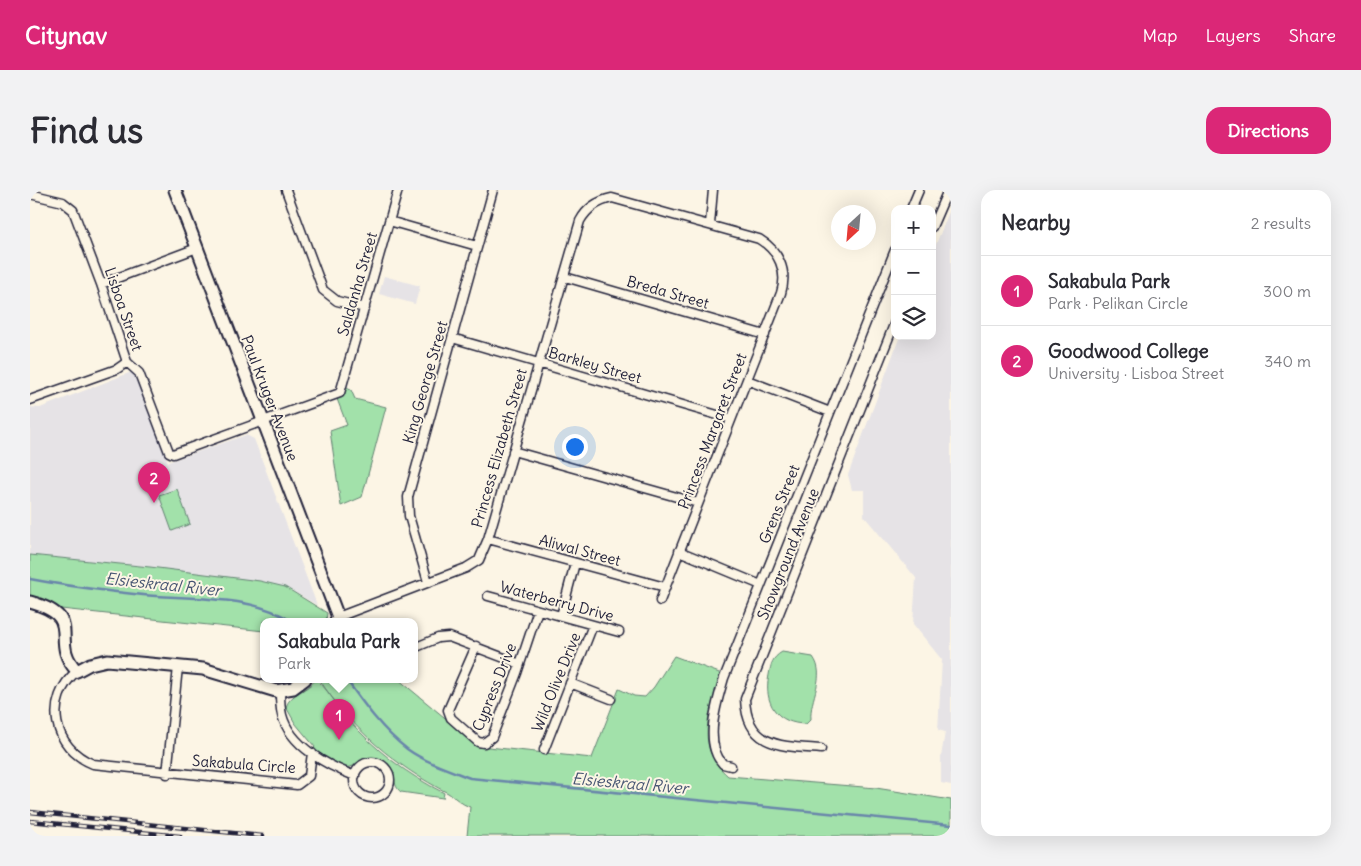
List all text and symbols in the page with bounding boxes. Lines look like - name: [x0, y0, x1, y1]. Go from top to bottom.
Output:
- text: Citynav: [25, 20, 107, 50]
- text: Map: [1142, 24, 1177, 47]
- text: Layers: [1205, 24, 1261, 47]
- text: Share: [1289, 24, 1336, 47]
- button: Directions: [1206, 107, 1331, 154]
- text: Find us: [30, 108, 143, 152]
- north arrow: [831, 205, 876, 250]
- map controls: [891, 205, 936, 340]
- button: +: [891, 205, 936, 250]
- text: Nearby: [1001, 209, 1071, 236]
- text: 2 results: [1251, 213, 1311, 233]
- street label: Saldanha Street: [333, 230, 381, 338]
- button: −: [891, 250, 936, 295]
- street label: Lisboa Street: [101, 265, 147, 353]
- text: Sakabula Park: [1048, 269, 1170, 293]
- street label: Breda Street: [625, 271, 711, 313]
- text: 1: [1014, 281, 1020, 301]
- text: 300 m: [1263, 281, 1311, 301]
- text: Park · Pelikan Circle: [1048, 293, 1188, 313]
- button: layers: [891, 295, 936, 340]
- street label: King George Street: [398, 319, 452, 445]
- street label: Paul Kruger Avenue: [237, 332, 303, 464]
- text: Goodwood College: [1048, 339, 1209, 363]
- street label: Barkley Street: [546, 343, 644, 387]
- street label: Princess Margaret Street: [673, 350, 751, 512]
- text: 2: [1013, 351, 1021, 371]
- text: 340 m: [1264, 351, 1311, 371]
- text: University · Lisboa Street: [1048, 363, 1224, 383]
- street label: Princess Elizabeth Street: [467, 366, 531, 530]
- your location: [562, 434, 588, 460]
- pin: 2: [138, 462, 170, 503]
- street label: Grens Street: [755, 462, 803, 546]
- street label: Showground Avenue: [753, 485, 823, 623]
- street label: Aliwal Street: [537, 530, 623, 570]
- water label: Elsieskraal River: [104, 568, 224, 600]
- street label: Waterberry Drive: [498, 577, 616, 625]
- popup: [260, 618, 418, 683]
- text: Sakabula Park: [278, 629, 400, 653]
- street label: Wild Olive Drive: [527, 630, 585, 734]
- street label: Cypress Drive: [468, 640, 520, 734]
- text: Park: [278, 653, 311, 673]
- pin: 1: [323, 699, 355, 740]
- street label: Sakabula Circle: [192, 751, 296, 777]
- water label: Elsieskraal River: [571, 768, 691, 798]

